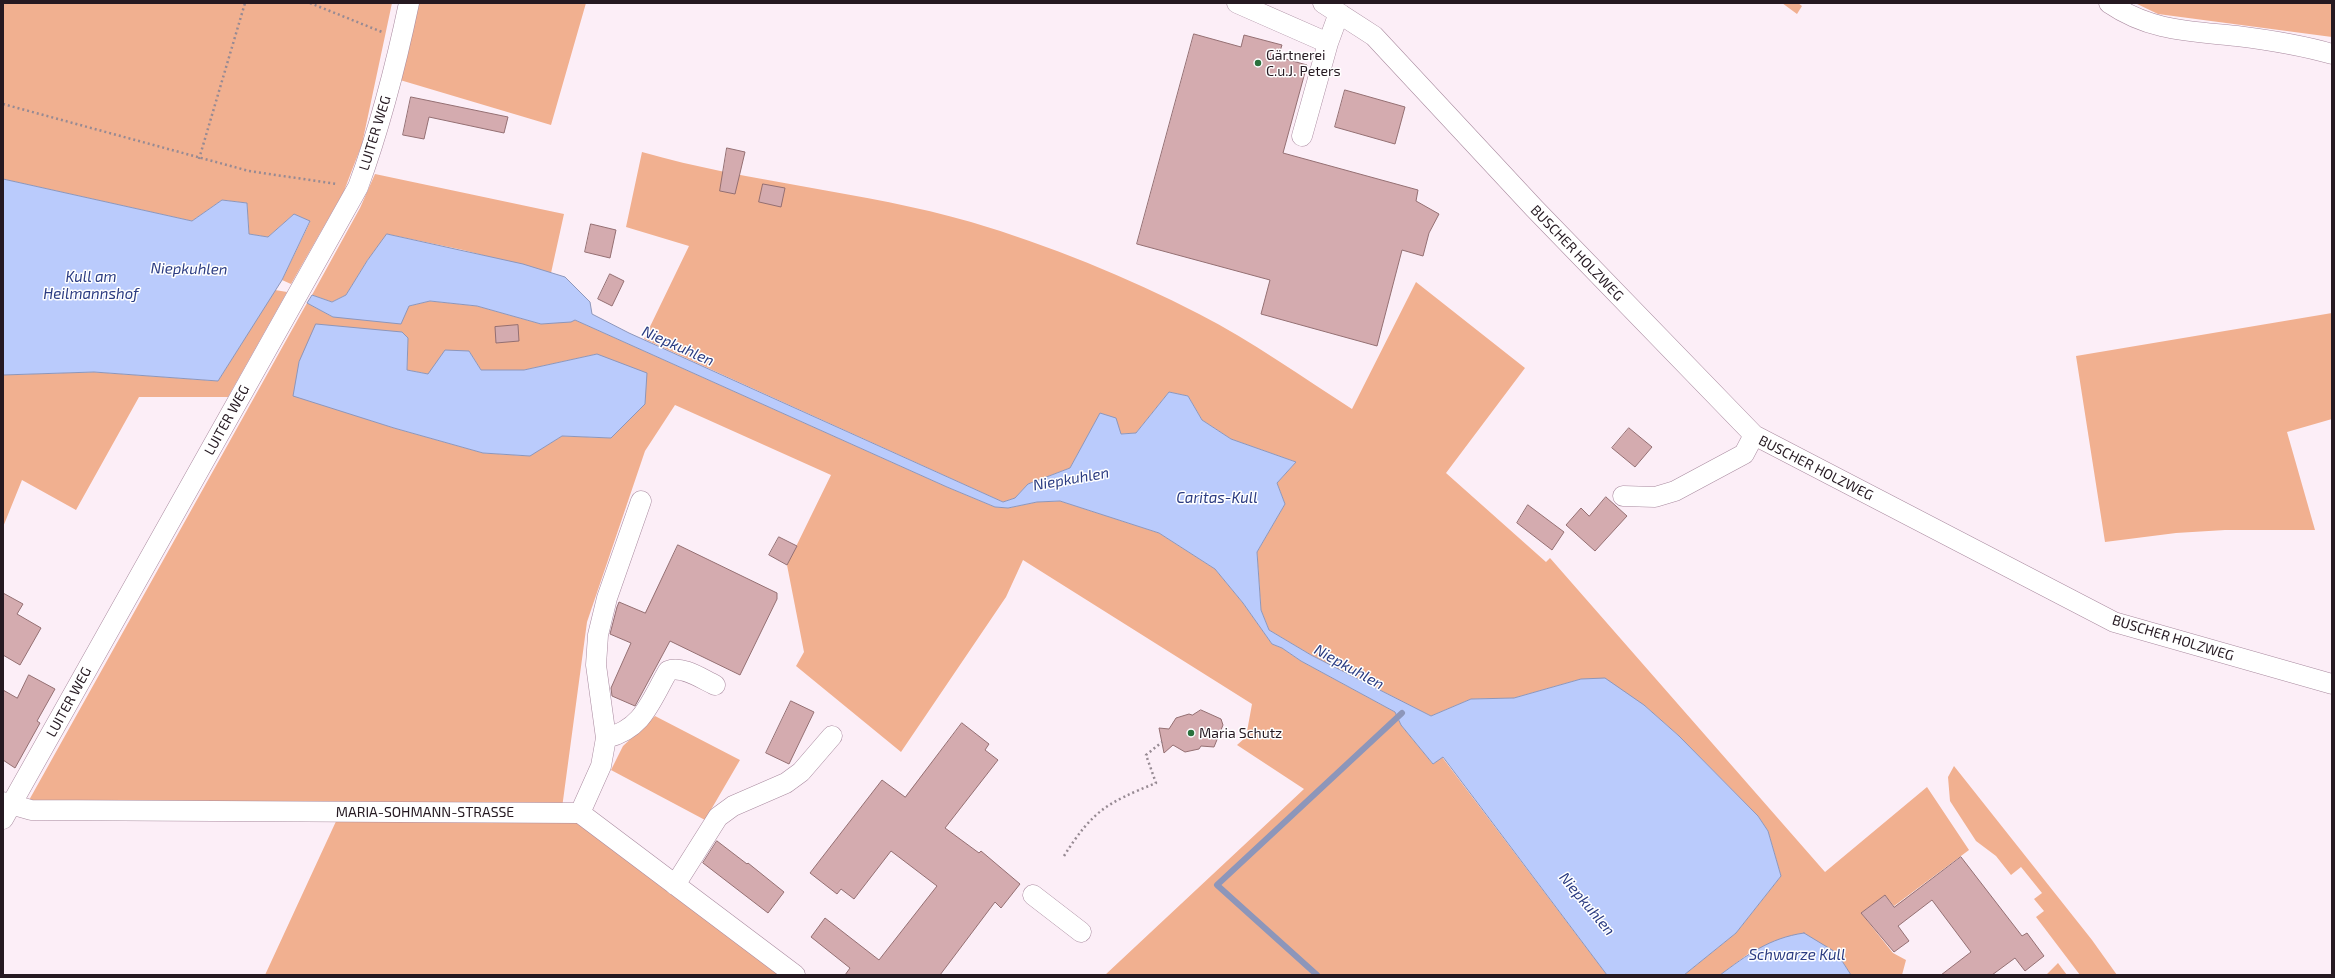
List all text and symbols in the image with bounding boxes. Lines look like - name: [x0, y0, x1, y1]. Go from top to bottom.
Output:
- place label: Gärtnerei C.u.J. Peters: [1266, 47, 1341, 80]
- marker: Gärtnerei C.u.J. Peters: [1253, 58, 1263, 68]
- street label: LUITER WEG: [356, 93, 394, 173]
- street label: BUSCHER HOLZWEG: [1527, 202, 1627, 304]
- water label: Niepkuhlen: [150, 259, 228, 279]
- water label: Kull am Heilmannshof: [43, 268, 139, 303]
- water label: Niepkuhlen: [639, 322, 717, 370]
- street label: LUITER WEG: [201, 382, 253, 458]
- street label: BUSCHER HOLZWEG: [1756, 432, 1876, 504]
- water label: Niepkuhlen: [1032, 463, 1110, 495]
- water label: Caritas-Kull: [1176, 489, 1258, 507]
- street label: BUSCHER HOLZWEG: [2110, 611, 2236, 665]
- water label: Niepkuhlen: [1311, 640, 1387, 694]
- street label: LUITER WEG: [43, 664, 95, 740]
- place label: Maria Schutz: [1199, 725, 1282, 741]
- marker: Maria Schutz: [1186, 728, 1196, 738]
- street label: MARIA-SOHMANN-STRASSE: [336, 804, 514, 820]
- water label: Niepkuhlen: [1555, 869, 1619, 939]
- water label: Schwarze Kull: [1749, 946, 1845, 964]

